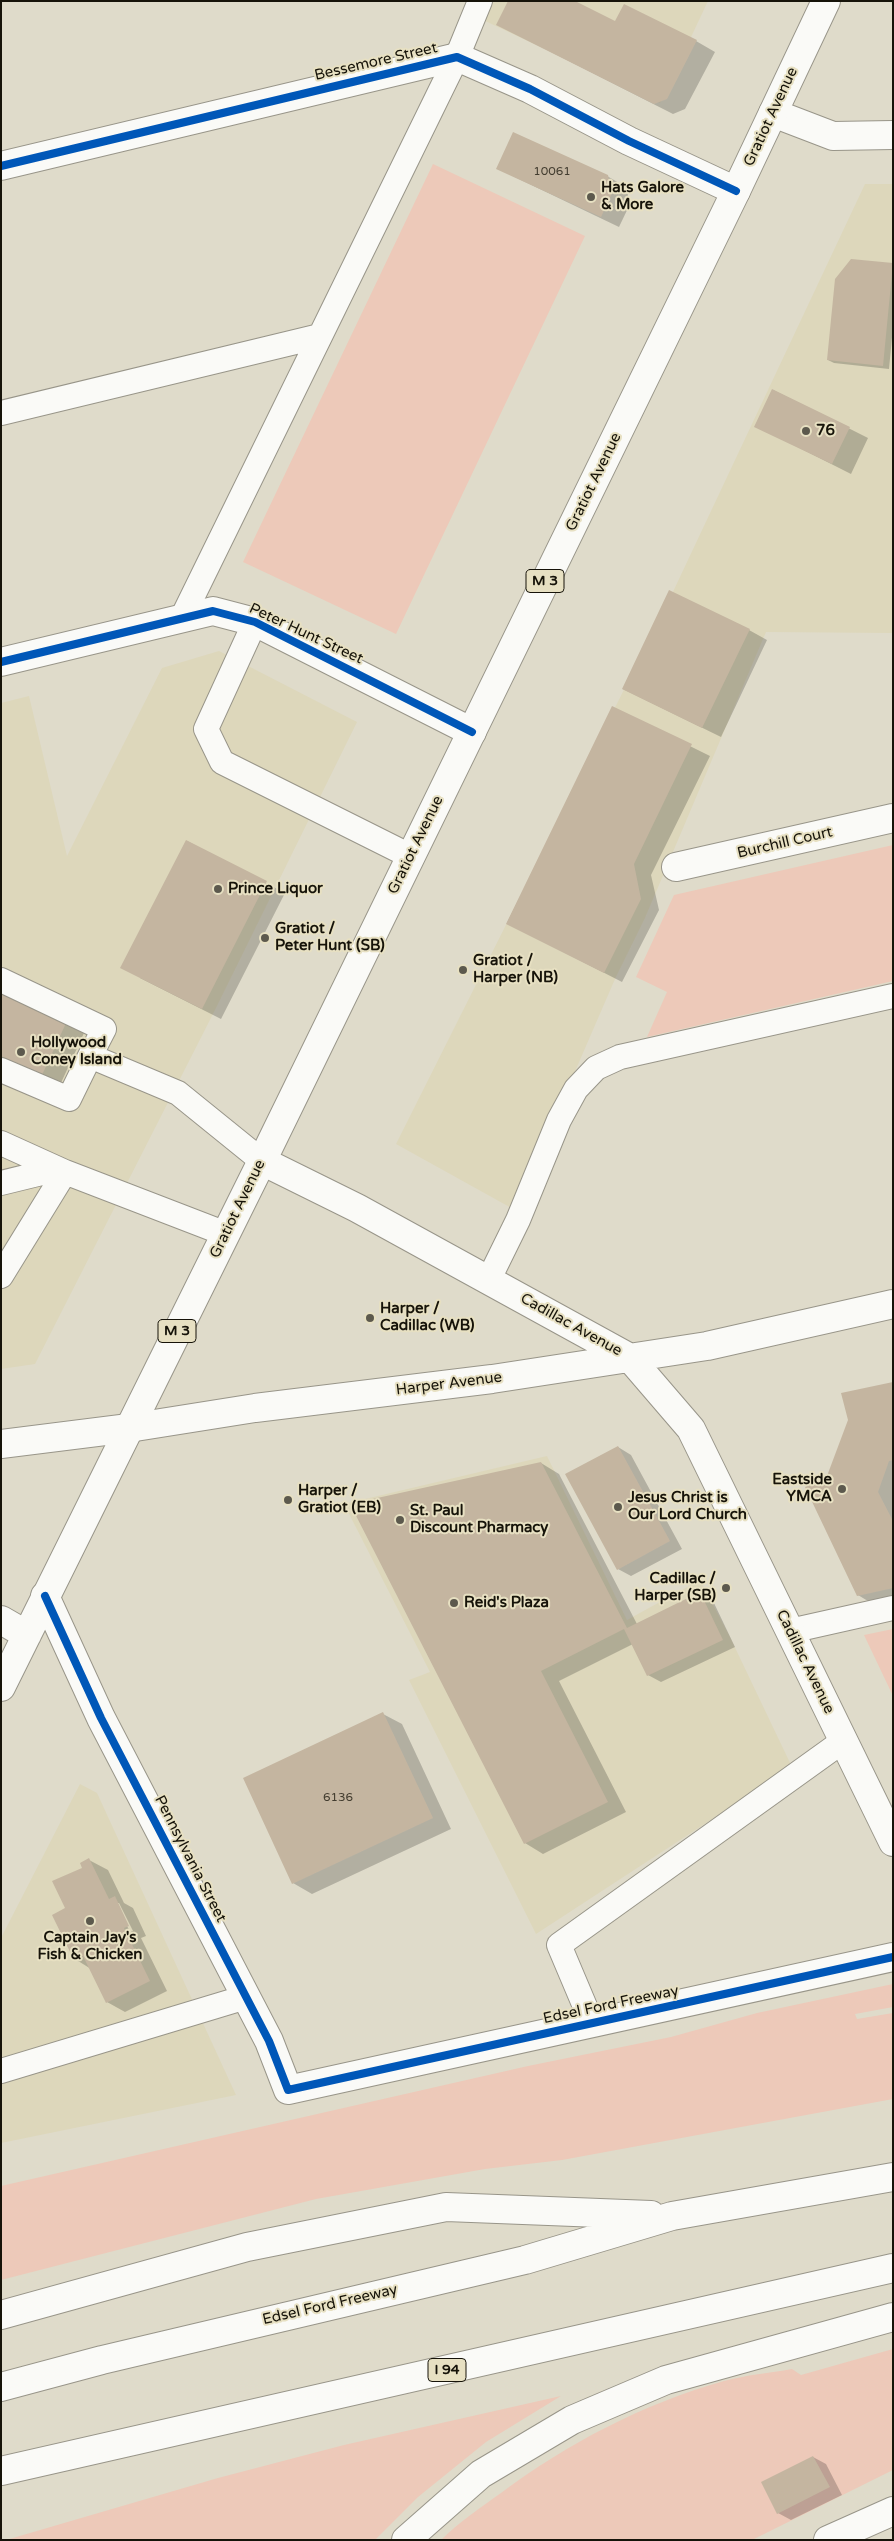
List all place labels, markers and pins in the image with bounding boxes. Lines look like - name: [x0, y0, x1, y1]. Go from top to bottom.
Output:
- place label: Hats Galore & More: [601, 179, 684, 214]
- marker: Hats Galore & More: [585, 191, 597, 203]
- place label: 76: [816, 422, 835, 440]
- marker: 76: [800, 425, 812, 437]
- place label: Prince Liquor: [228, 880, 323, 898]
- marker: Prince Liquor: [212, 883, 224, 895]
- place label: Gratiot / Peter Hunt (SB): [275, 920, 385, 955]
- marker: Gratiot / Peter Hunt (SB): [259, 932, 271, 944]
- place label: Gratiot / Harper (NB): [473, 952, 558, 987]
- marker: Gratiot / Harper (NB): [457, 964, 469, 976]
- place label: Hollywood Coney Island: [31, 1034, 122, 1069]
- marker: Hollywood Coney Island: [15, 1046, 27, 1058]
- place label: Harper / Cadillac (WB): [380, 1300, 475, 1335]
- marker: Harper / Cadillac (WB): [364, 1312, 376, 1324]
- place label: Eastside YMCA: [772, 1471, 832, 1506]
- place label: Harper / Gratiot (EB): [298, 1482, 381, 1517]
- marker: Eastside YMCA: [836, 1483, 848, 1495]
- place label: Jesus Christ is Our Lord Church: [628, 1489, 747, 1524]
- marker: Harper / Gratiot (EB): [282, 1494, 294, 1506]
- marker: Jesus Christ is Our Lord Church: [612, 1501, 624, 1513]
- place label: St. Paul Discount Pharmacy: [410, 1502, 548, 1537]
- marker: St. Paul Discount Pharmacy: [394, 1514, 406, 1526]
- place label: Cadillac / Harper (SB): [634, 1570, 716, 1605]
- marker: Cadillac / Harper (SB): [720, 1582, 732, 1594]
- place label: Reid's Plaza: [464, 1594, 549, 1612]
- marker: Reid's Plaza: [448, 1597, 460, 1609]
- marker: Captain Jay's Fish & Chicken: [84, 1915, 96, 1927]
- place label: Captain Jay's Fish & Chicken: [38, 1929, 142, 1964]

